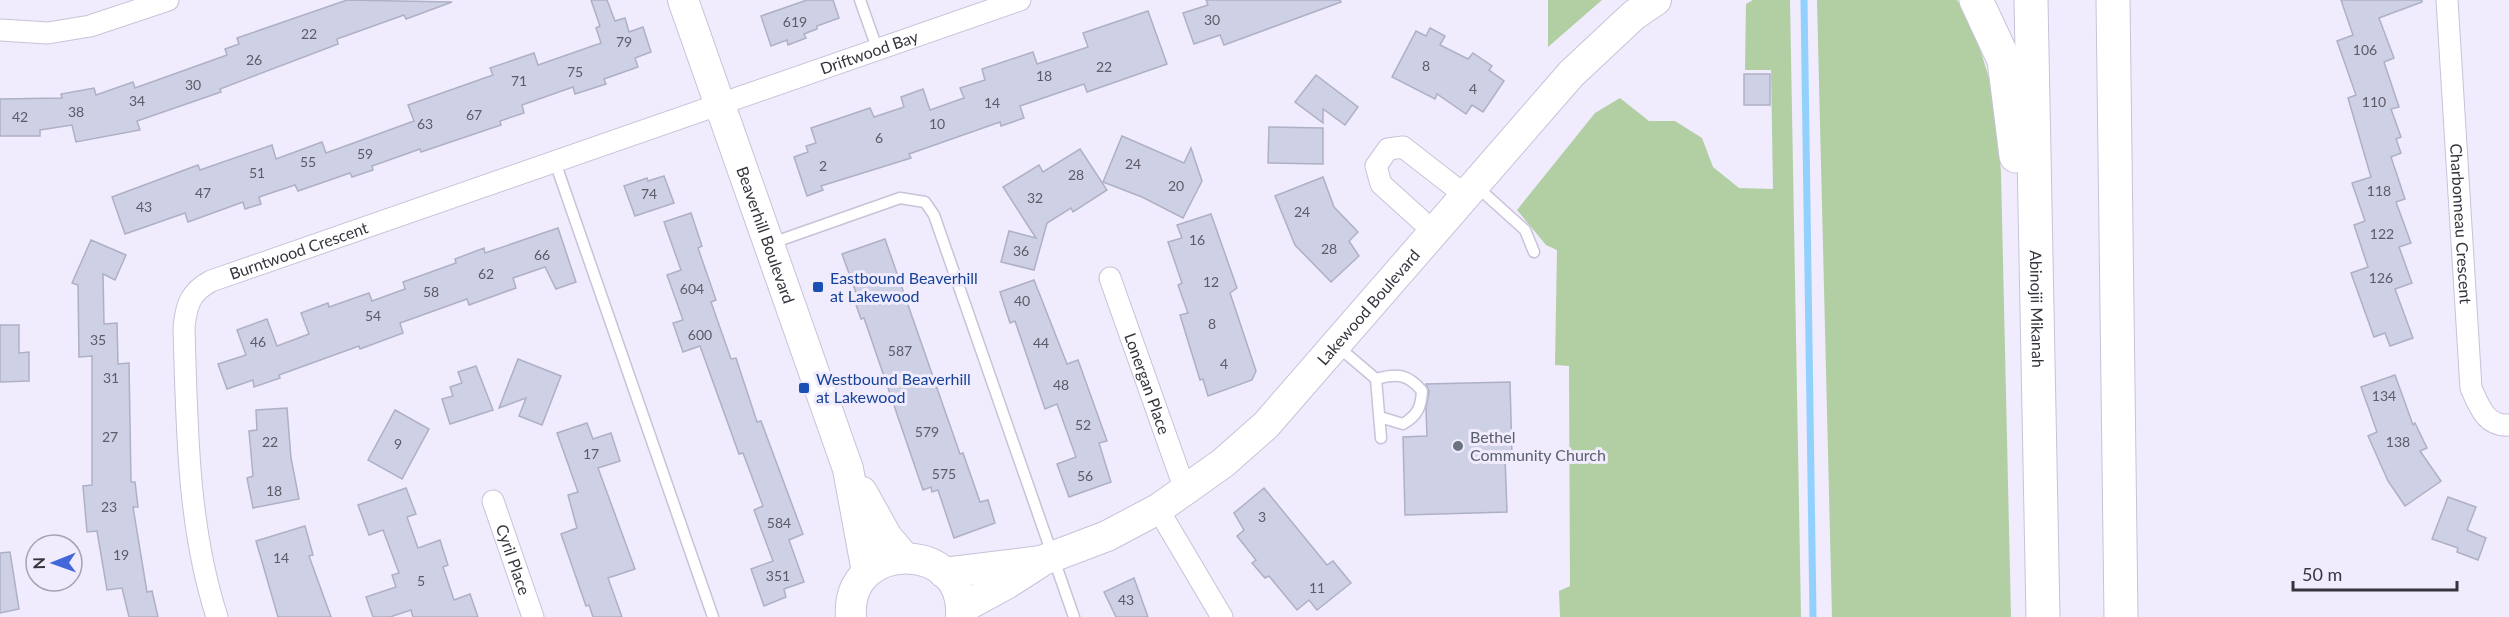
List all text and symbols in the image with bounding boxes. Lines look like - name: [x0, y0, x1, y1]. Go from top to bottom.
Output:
- house number: 30: [1204, 11, 1220, 28]
- house number: 619: [783, 13, 807, 30]
- house number: 22: [301, 25, 317, 42]
- street label: Driftwood Bay: [818, 26, 921, 78]
- house number: 79: [616, 33, 632, 50]
- house number: 106: [2353, 41, 2377, 58]
- house number: 26: [246, 51, 262, 68]
- house number: 8: [1422, 57, 1430, 74]
- house number: 22: [1096, 58, 1112, 75]
- house number: 75: [567, 63, 583, 80]
- house number: 18: [1036, 67, 1052, 84]
- house number: 71: [511, 72, 527, 89]
- house number: 30: [185, 76, 201, 93]
- house number: 4: [1469, 80, 1477, 97]
- house number: 34: [129, 92, 145, 109]
- house number: 110: [2362, 93, 2386, 110]
- house number: 14: [984, 94, 1000, 111]
- house number: 38: [68, 103, 84, 120]
- house number: 67: [466, 106, 482, 123]
- house number: 42: [12, 108, 28, 125]
- house number: 63: [417, 115, 433, 132]
- house number: 10: [929, 115, 945, 132]
- house number: 6: [875, 129, 883, 146]
- street label: Charbonneau Crescent: [2447, 143, 2476, 305]
- house number: 59: [357, 145, 373, 162]
- house number: 55: [300, 153, 316, 170]
- house number: 24: [1125, 155, 1141, 172]
- house number: 2: [819, 157, 827, 174]
- house number: 51: [249, 164, 265, 181]
- street label: Beaverhill Boulevard: [733, 164, 799, 306]
- house number: 28: [1068, 166, 1084, 183]
- house number: 20: [1168, 177, 1184, 194]
- house number: 118: [2367, 182, 2391, 199]
- house number: 47: [195, 184, 211, 201]
- house number: 74: [641, 185, 657, 202]
- house number: 32: [1027, 189, 1043, 206]
- house number: 43: [136, 198, 152, 215]
- house number: 24: [1294, 203, 1310, 220]
- street label: Burntwood Crescent: [227, 217, 370, 283]
- house number: 122: [2370, 225, 2394, 242]
- house number: 16: [1189, 231, 1205, 248]
- house number: 28: [1321, 240, 1337, 257]
- house number: 36: [1013, 242, 1029, 259]
- street label: Lakewood Boulevard: [1313, 245, 1423, 369]
- house number: 66: [534, 246, 550, 263]
- street label: Abinojii Mikanah: [2027, 250, 2048, 368]
- house number: 62: [478, 265, 494, 282]
- place label: Eastbound Beaverhill at Lakewood: [830, 268, 978, 305]
- house number: 126: [2369, 269, 2393, 286]
- house number: 12: [1203, 273, 1219, 290]
- house number: 604: [680, 280, 704, 297]
- marker: Eastbound Beaverhill at Lakewood: [811, 280, 825, 294]
- house number: 58: [423, 283, 439, 300]
- house number: 40: [1014, 292, 1030, 309]
- house number: 54: [365, 307, 381, 324]
- house number: 8: [1208, 315, 1216, 332]
- house number: 600: [688, 326, 712, 343]
- street label: Lonergan Place: [1121, 330, 1175, 437]
- house number: 35: [90, 331, 106, 348]
- house number: 46: [250, 333, 266, 350]
- house number: 44: [1033, 334, 1049, 351]
- house number: 587: [888, 342, 912, 359]
- house number: 4: [1220, 355, 1228, 372]
- house number: 31: [103, 369, 119, 386]
- place label: Westbound Beaverhill at Lakewood: [816, 369, 971, 406]
- house number: 48: [1053, 376, 1069, 393]
- marker: Westbound Beaverhill at Lakewood: [797, 381, 811, 395]
- house number: 134: [2372, 387, 2396, 404]
- house number: 52: [1075, 416, 1091, 433]
- house number: 579: [915, 423, 939, 440]
- place label: Bethel Community Church: [1470, 427, 1606, 464]
- house number: 27: [102, 428, 118, 445]
- house number: 22: [262, 433, 278, 450]
- house number: 138: [2386, 433, 2410, 450]
- house number: 9: [394, 435, 402, 452]
- marker: Bethel Community Church: [1451, 439, 1465, 453]
- house number: 17: [583, 445, 599, 462]
- house number: 575: [932, 465, 956, 482]
- house number: 56: [1077, 467, 1093, 484]
- house number: 18: [266, 482, 282, 499]
- house number: 23: [101, 498, 117, 515]
- house number: 3: [1258, 508, 1266, 525]
- house number: 584: [767, 514, 791, 531]
- street label: Cyril Place: [493, 522, 535, 597]
- north arrow: [24, 533, 84, 593]
- house number: 19: [113, 546, 129, 563]
- house number: 14: [273, 549, 289, 566]
- scale bar: [2293, 554, 2456, 592]
- text: N: [29, 557, 48, 570]
- text: 50 m: [2302, 563, 2342, 585]
- house number: 351: [766, 567, 790, 584]
- house number: 5: [417, 572, 425, 589]
- house number: 11: [1309, 579, 1325, 596]
- house number: 43: [1118, 591, 1134, 608]

